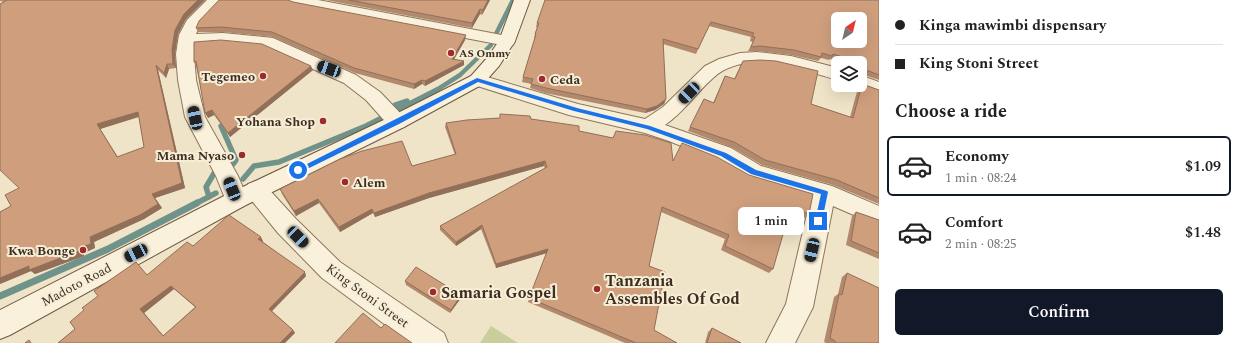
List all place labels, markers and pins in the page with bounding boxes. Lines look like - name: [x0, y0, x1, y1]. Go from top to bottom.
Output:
- place label: AS Ommy: [459, 45, 511, 62]
- marker: AS Ommy: [446, 48, 456, 58]
- place label: Tegemeo: [201, 67, 255, 87]
- place label: Ceda: [550, 70, 580, 90]
- marker: Tegemeo: [258, 71, 268, 81]
- marker: Ceda: [537, 74, 547, 84]
- place label: Yohana Shop: [236, 112, 315, 132]
- marker: Yohana Shop: [318, 116, 328, 126]
- place label: Mama Nyaso: [156, 146, 234, 166]
- marker: Mama Nyaso: [237, 150, 247, 160]
- place label: Alem: [353, 173, 386, 193]
- marker: Alem: [340, 177, 350, 187]
- place label: Kwa Bonge: [8, 241, 75, 261]
- marker: Kwa Bonge: [78, 245, 88, 255]
- place label: Tanzania Assembles Of God: [605, 269, 740, 311]
- place label: Samaria Gospel: [441, 281, 556, 305]
- marker: Tanzania Assembles Of God: [592, 284, 602, 294]
- marker: Samaria Gospel: [428, 287, 438, 297]

